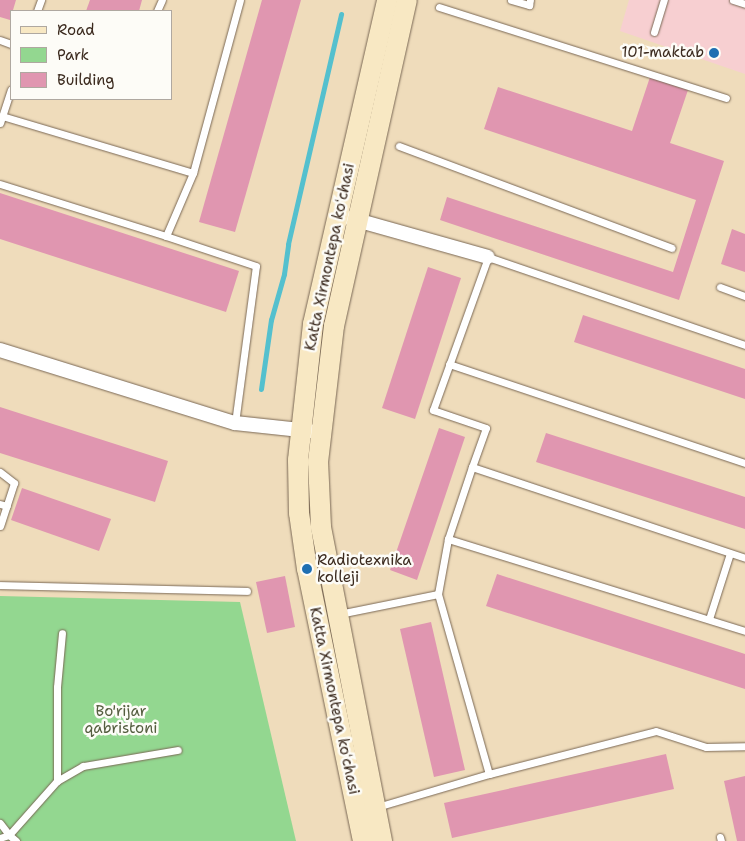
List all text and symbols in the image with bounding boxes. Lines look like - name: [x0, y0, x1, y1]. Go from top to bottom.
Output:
- legend: [10, 10, 172, 100]
- text: Road: [57, 20, 95, 40]
- place label: 101-maktab: [621, 44, 704, 62]
- text: Park: [57, 45, 89, 65]
- marker: 101-maktab: [708, 47, 720, 59]
- text: Building: [57, 70, 114, 90]
- street label: Katta Xirmontepa koʻchasi: [301, 162, 359, 352]
- place label: Radiotexnika kolleji: [317, 551, 412, 586]
- marker: Radiotexnika kolleji: [301, 563, 313, 575]
- street label: Katta Xirmontepa koʻchasi: [305, 606, 363, 796]
- park label: Bo'rijar qabristoni: [85, 702, 157, 737]

